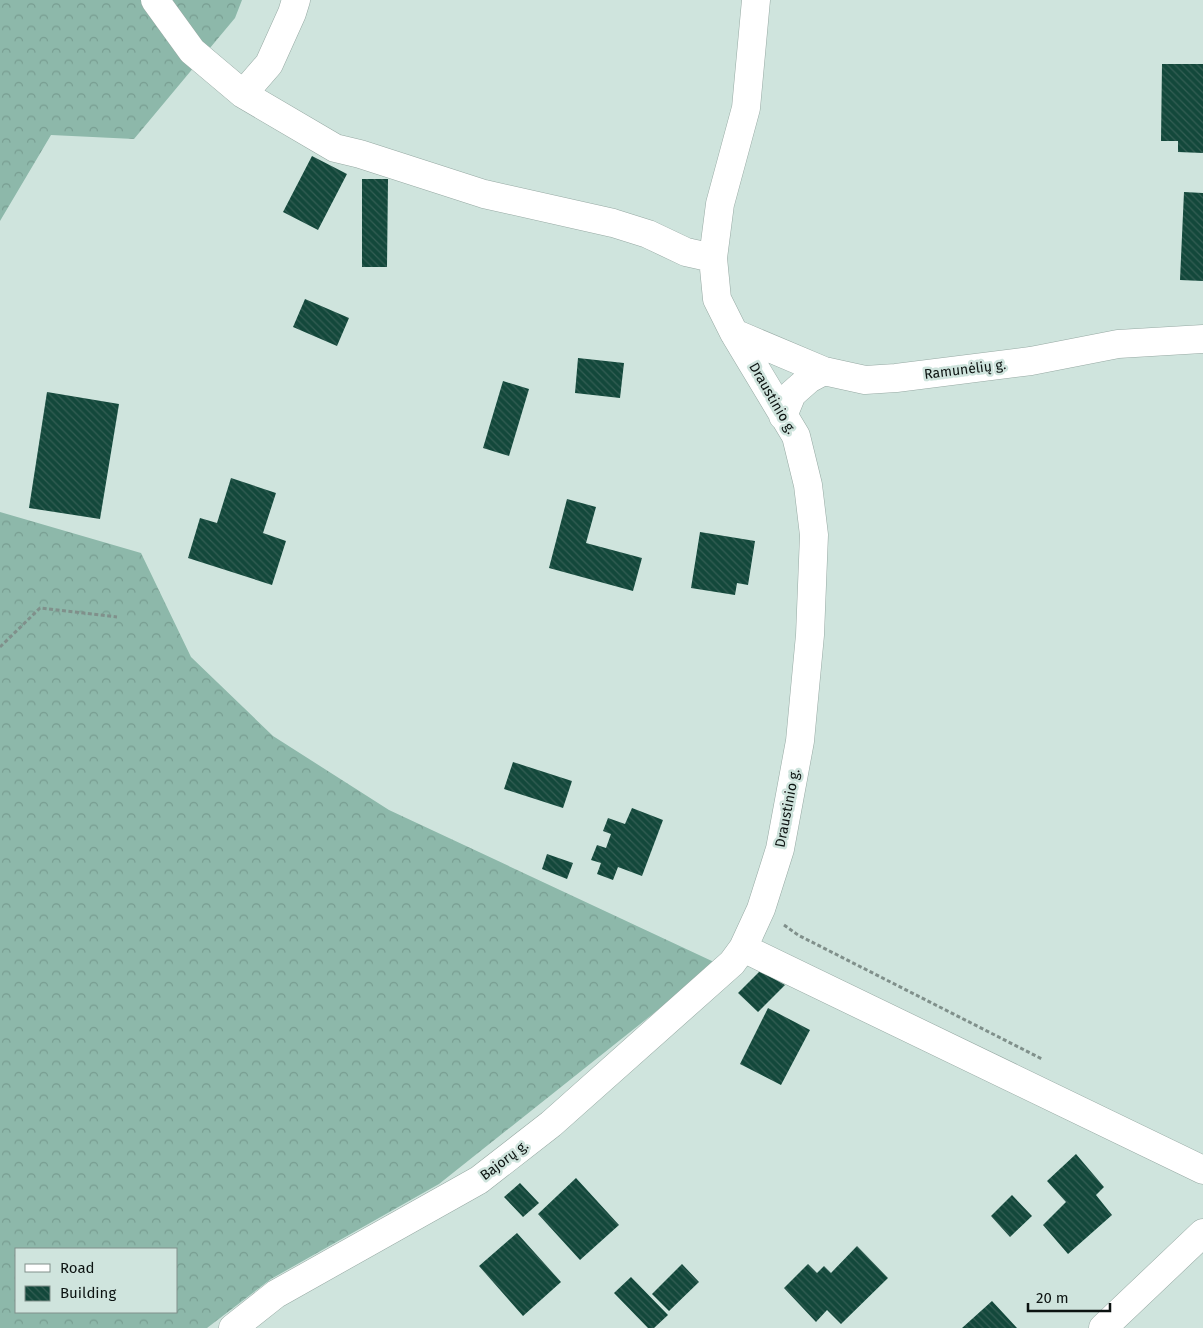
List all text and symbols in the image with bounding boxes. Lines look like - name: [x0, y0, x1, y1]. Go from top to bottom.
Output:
- street label: Ramunėlių g.: [923, 356, 1007, 383]
- street label: Draustinio g.: [745, 359, 800, 437]
- street label: Draustinio g.: [772, 767, 803, 849]
- street label: Bajorų g.: [477, 1137, 532, 1184]
- legend: [15, 1248, 178, 1313]
- text: Road: [60, 1259, 95, 1277]
- scale bar: [1028, 1280, 1110, 1312]
- text: Building: [60, 1284, 116, 1302]
- text: 20 m: [1036, 1289, 1069, 1307]

